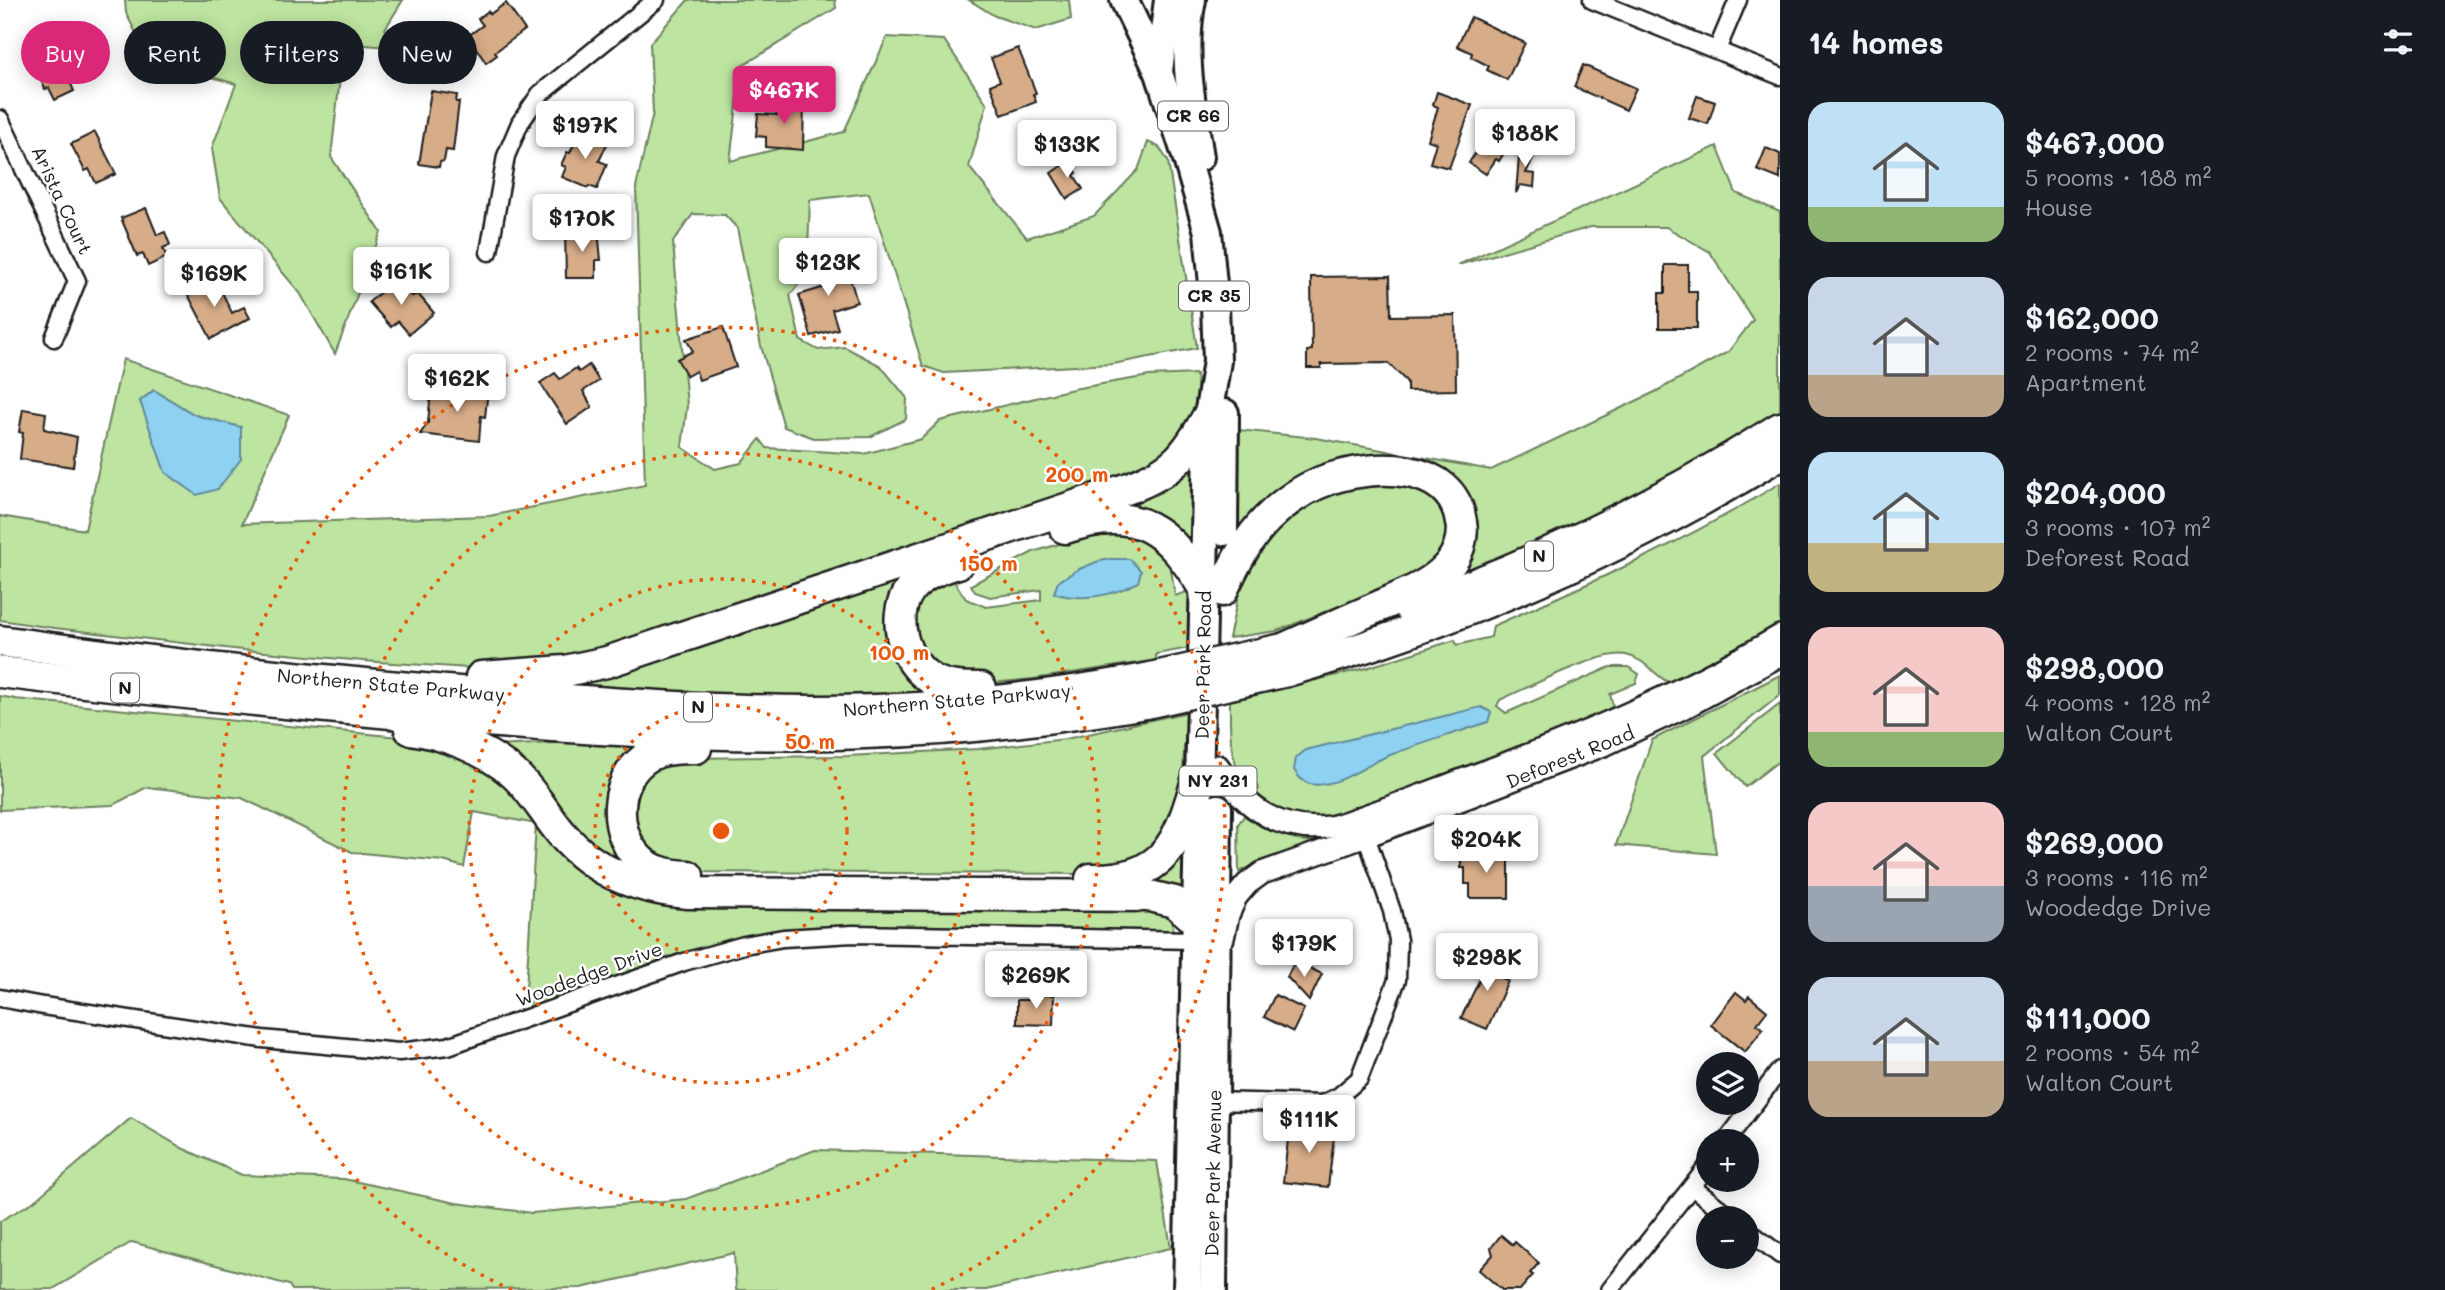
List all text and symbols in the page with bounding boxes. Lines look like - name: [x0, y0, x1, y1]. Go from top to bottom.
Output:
- chip: Buy: [21, 21, 110, 84]
- chip: Rent: [124, 21, 226, 84]
- chip: Filters: [240, 21, 364, 84]
- chip: New: [378, 21, 477, 84]
- text: 14 homes: [1808, 22, 1944, 62]
- icon: filters: [2379, 23, 2417, 61]
- pin: $467K: [735, 66, 833, 126]
- text: $467K: [749, 74, 819, 104]
- pin: $197K: [536, 102, 634, 161]
- road number: CR 66: [1158, 102, 1228, 131]
- text: $197K: [552, 109, 618, 139]
- pin: $188K: [1476, 110, 1574, 169]
- text: $188K: [1491, 117, 1559, 147]
- pin: $133K: [1018, 120, 1116, 180]
- text: $467,000: [2025, 122, 2165, 162]
- text: $133K: [1033, 128, 1101, 158]
- icon: home: [1864, 130, 1948, 214]
- street label: Arista Court: [26, 141, 99, 258]
- text: 5 rooms · 188 m²: [2025, 162, 2211, 192]
- text: House: [2025, 192, 2093, 222]
- pin: $170K: [533, 194, 631, 254]
- text: $170K: [548, 202, 616, 232]
- pin: $123K: [779, 238, 877, 298]
- text: $123K: [795, 246, 861, 276]
- pin: $161K: [352, 247, 450, 307]
- pin: $169K: [165, 250, 263, 309]
- text: $161K: [369, 255, 433, 285]
- text: $169K: [180, 257, 248, 287]
- road number: CR 35: [1179, 282, 1249, 310]
- text: $162,000: [2025, 297, 2159, 337]
- icon: home: [1864, 305, 1948, 389]
- text: 2 rooms · 74 m²: [2025, 337, 2199, 367]
- pin: $162K: [408, 354, 506, 414]
- text: $162K: [424, 362, 490, 392]
- text: Apartment: [2025, 367, 2147, 397]
- text: 200 m: [1046, 460, 1108, 487]
- text: $204,000: [2025, 472, 2166, 512]
- icon: home: [1864, 480, 1948, 564]
- text: 3 rooms · 107 m²: [2025, 512, 2211, 542]
- road number: N: [1525, 542, 1553, 570]
- text: Deforest Road: [2025, 542, 2189, 572]
- text: 150 m: [958, 549, 1018, 576]
- street label: Deer Park Road: [1189, 590, 1216, 740]
- text: 100 m: [869, 638, 929, 665]
- text: $298,000: [2025, 647, 2164, 687]
- icon: home: [1864, 655, 1948, 739]
- street label: Northern State Parkway: [276, 662, 506, 707]
- road number: N: [111, 674, 139, 702]
- street label: Northern State Parkway: [842, 677, 1072, 722]
- text: 4 rooms · 128 m²: [2025, 687, 2210, 717]
- road number: N: [684, 692, 712, 722]
- text: Walton Court: [2025, 717, 2173, 747]
- street label: Deforest Road: [1502, 720, 1637, 794]
- text: 50 m: [785, 727, 835, 754]
- road number: NY 231: [1180, 766, 1256, 796]
- pin: $204K: [1437, 816, 1535, 875]
- centre of rings: [709, 819, 733, 843]
- text: $269,000: [2025, 822, 2164, 862]
- text: $204K: [1450, 823, 1522, 853]
- icon: home: [1864, 830, 1948, 914]
- text: 3 rooms · 116 m²: [2025, 862, 2208, 892]
- text: Woodedge Drive: [2025, 892, 2212, 922]
- pin: $179K: [1255, 920, 1353, 979]
- text: $179K: [1271, 927, 1337, 957]
- pin: $298K: [1438, 934, 1536, 993]
- street label: Woodedge Drive: [512, 935, 666, 1012]
- text: $298K: [1452, 941, 1522, 971]
- pin: $269K: [987, 951, 1085, 1011]
- text: $269K: [1001, 959, 1071, 989]
- text: $111,000: [2025, 997, 2151, 1037]
- icon: home: [1864, 1005, 1948, 1089]
- text: 2 rooms · 54 m²: [2025, 1037, 2200, 1067]
- map controls: [1696, 1052, 1759, 1269]
- button: layers: [1696, 1052, 1759, 1115]
- text: Walton Court: [2025, 1067, 2173, 1097]
- street label: Deer Park Avenue: [1199, 1089, 1226, 1257]
- pin: $111K: [1260, 1096, 1358, 1155]
- text: $111K: [1279, 1103, 1339, 1133]
- button: +: [1696, 1129, 1759, 1192]
- button: −: [1696, 1206, 1759, 1269]

